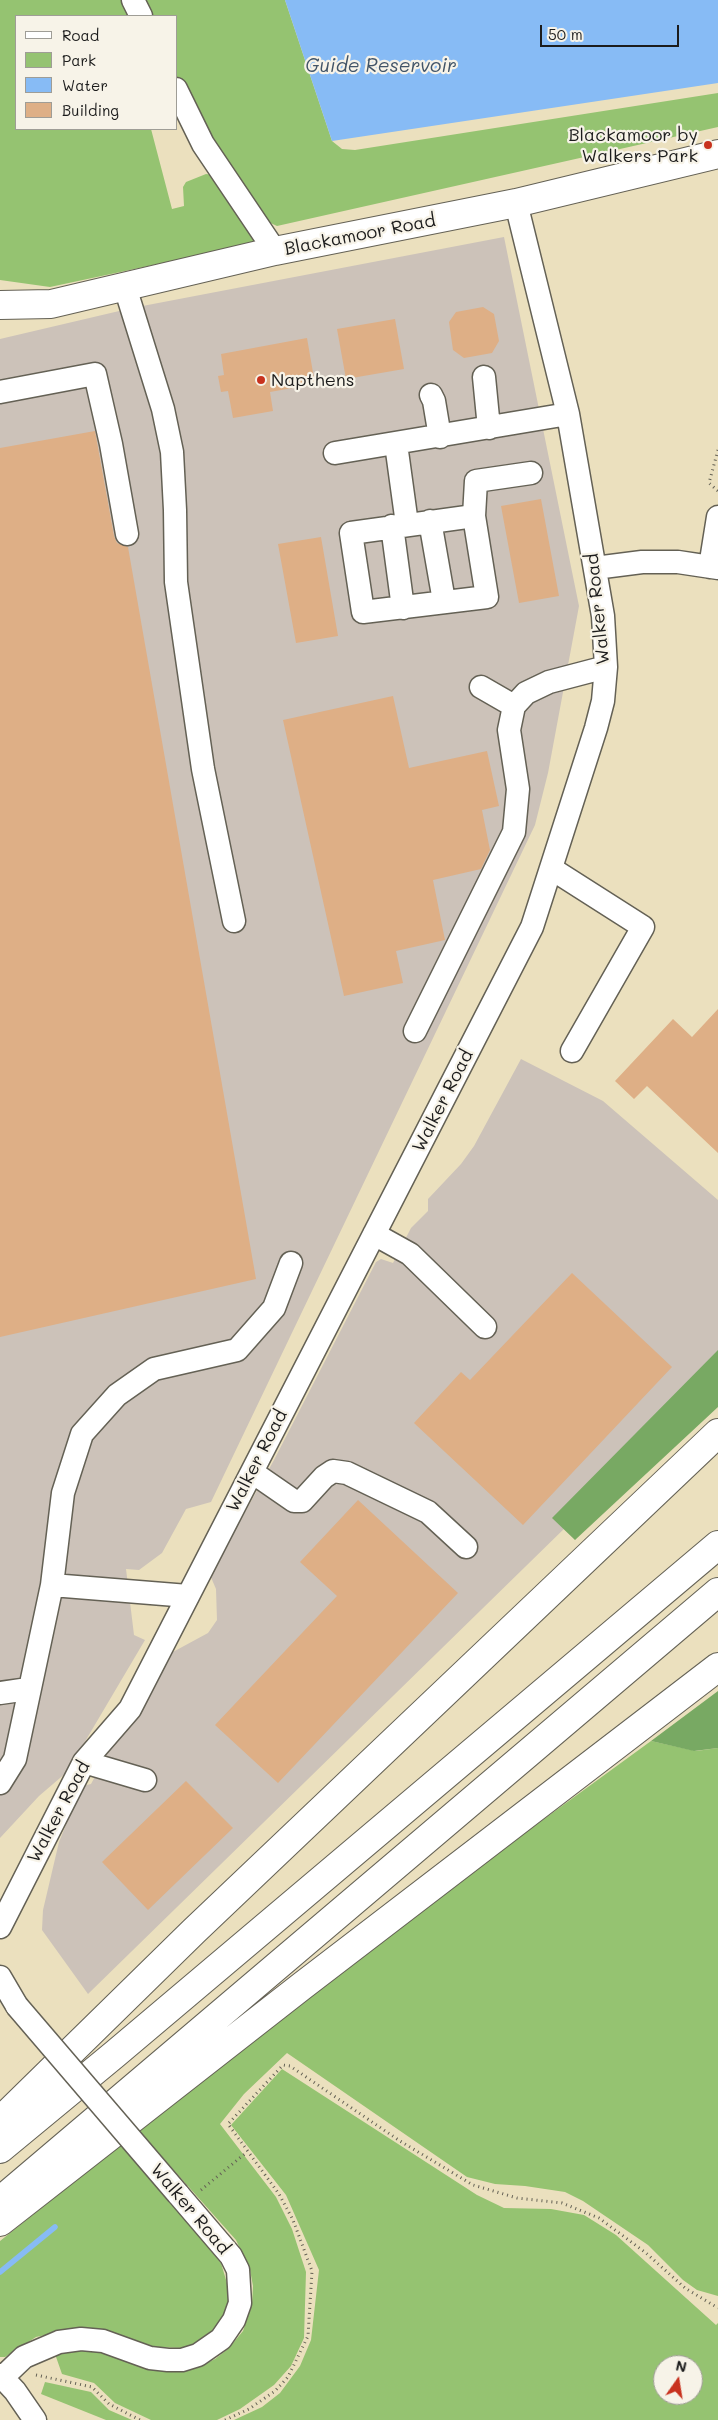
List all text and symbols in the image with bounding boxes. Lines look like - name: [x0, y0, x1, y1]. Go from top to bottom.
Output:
- legend: [15, 15, 178, 130]
- scale bar: [543, 15, 682, 47]
- text: 50 m: [548, 24, 583, 44]
- text: Road: [62, 25, 99, 45]
- text: Park: [62, 50, 96, 70]
- water label: Guide Reservoir: [305, 55, 457, 77]
- text: Water: [62, 75, 108, 95]
- text: Building: [62, 100, 119, 120]
- place label: Blackamoor by Walkers Park: [568, 124, 698, 166]
- marker: Blackamoor by Walkers Park: [702, 139, 714, 151]
- street label: Blackamoor Road: [283, 210, 437, 260]
- place label: Napthens: [271, 369, 355, 391]
- marker: Napthens: [255, 374, 267, 386]
- street label: Walker Road: [581, 552, 615, 666]
- street label: Walker Road: [408, 1046, 478, 1156]
- street label: Walker Road: [222, 1406, 292, 1516]
- street label: Walker Road: [23, 1758, 95, 1866]
- street label: Walker Road: [146, 2159, 234, 2259]
- north arrow: [653, 2355, 703, 2405]
- text: N: [674, 2355, 689, 2376]

